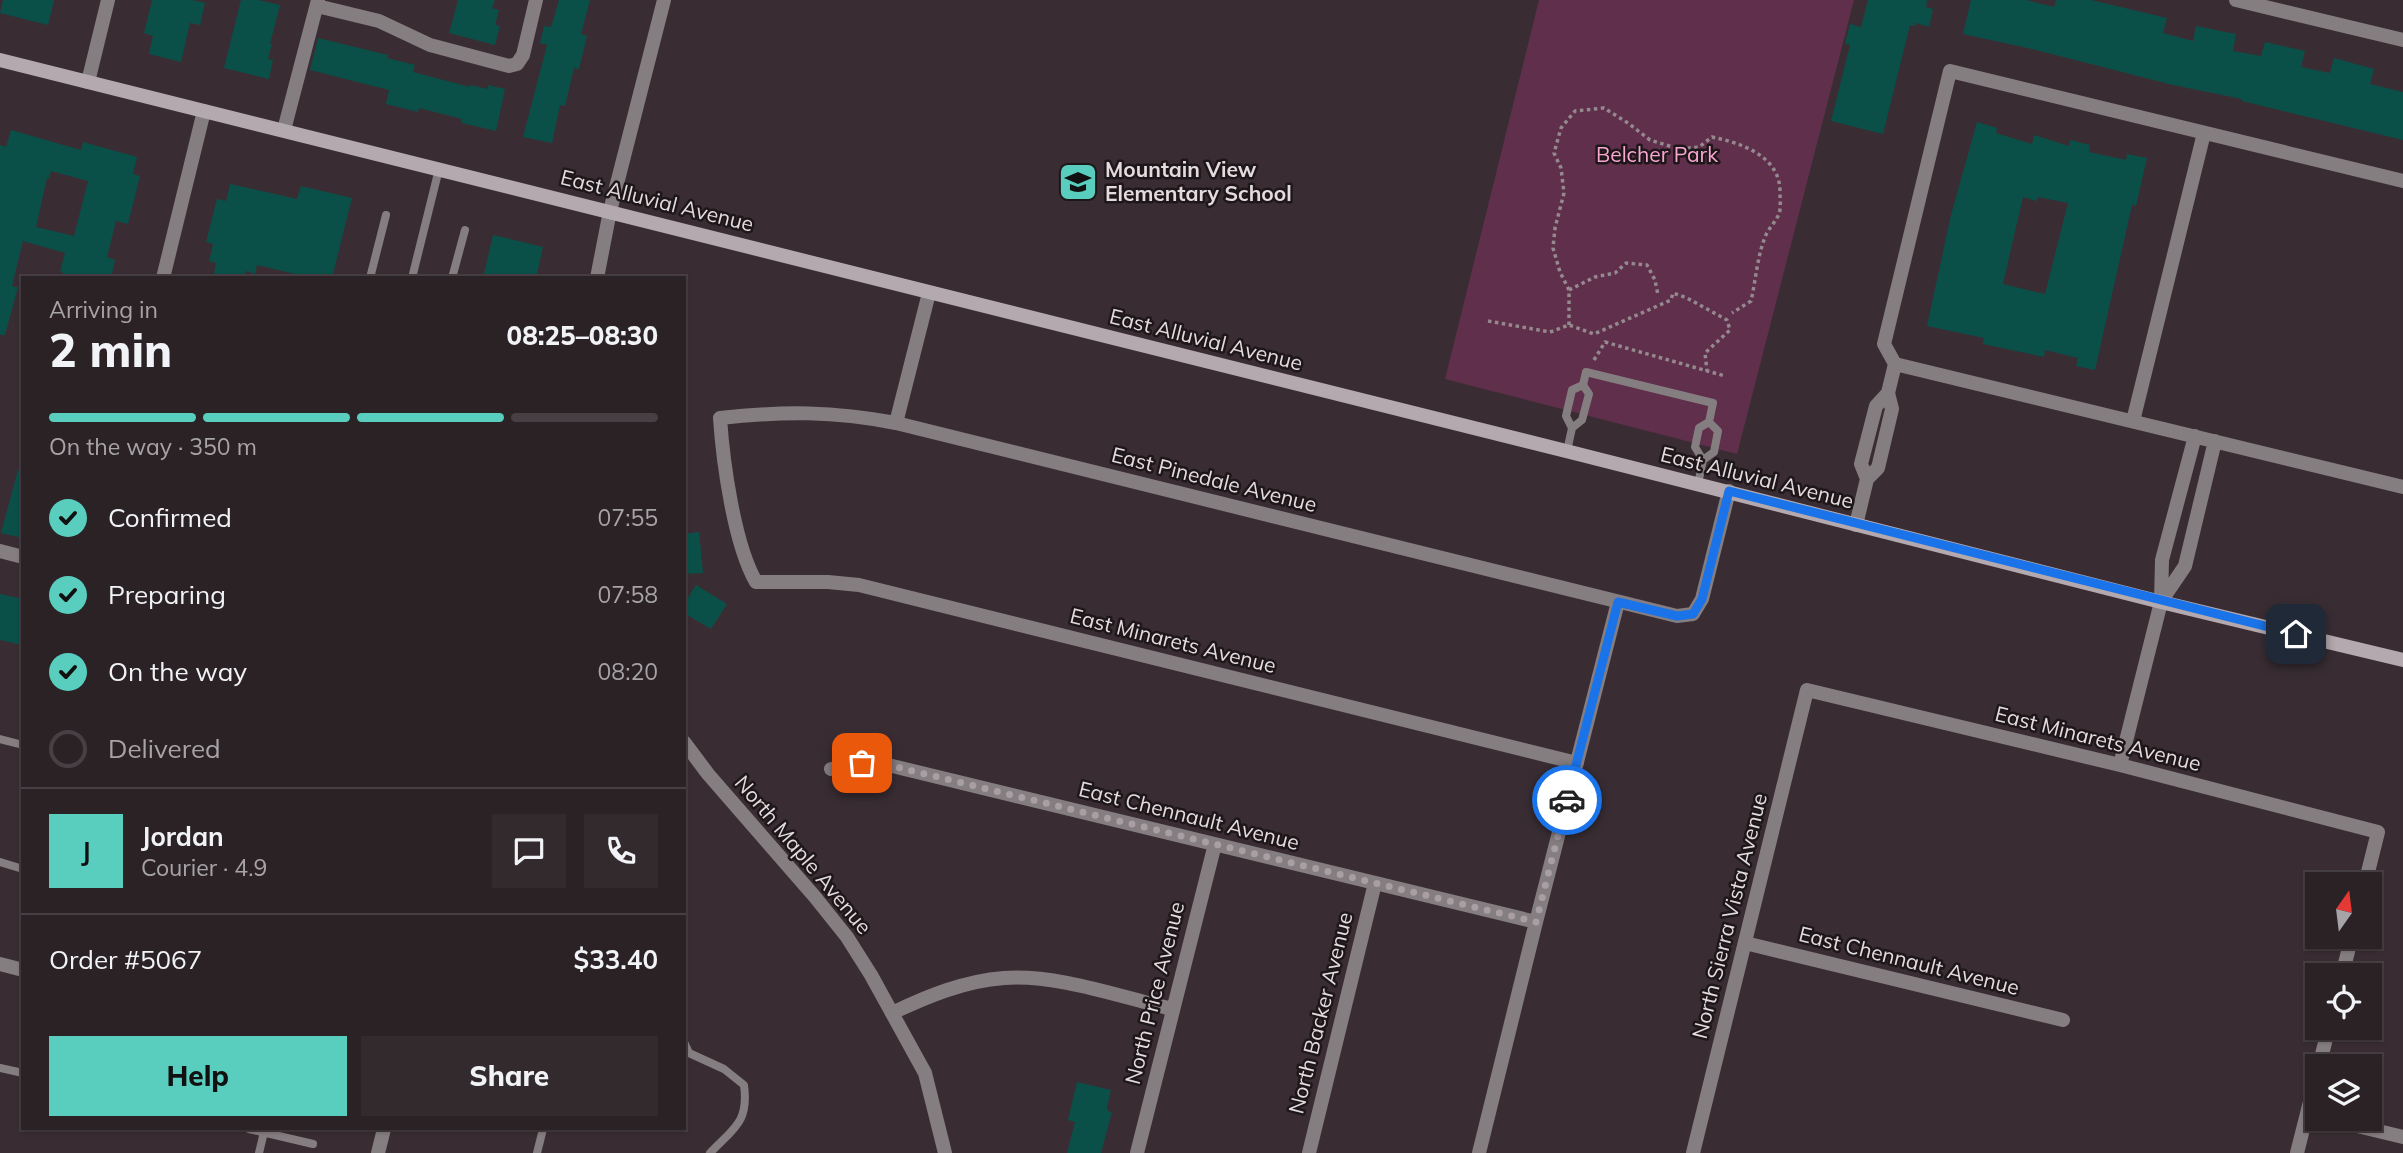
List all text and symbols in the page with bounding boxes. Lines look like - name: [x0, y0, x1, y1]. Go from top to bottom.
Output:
- park label: Belcher Park: [1596, 141, 1718, 167]
- place label: Mountain View Elementary School: [1105, 156, 1292, 206]
- school or university icon: Mountain View Elementary School: [1057, 161, 1099, 203]
- street label: East Alluvial Avenue: [558, 163, 756, 237]
- text: Arriving in: [49, 295, 158, 324]
- street label: East Alluvial Avenue: [1107, 302, 1305, 376]
- text: 08:25–08:30: [507, 319, 658, 352]
- text: 2 min: [49, 321, 172, 379]
- text: On the way · 350 m: [49, 432, 257, 461]
- street label: East Alluvial Avenue: [1658, 440, 1856, 514]
- street label: East Pinedale Avenue: [1109, 441, 1320, 517]
- icon: check: [49, 499, 87, 537]
- text: Confirmed: [108, 501, 232, 534]
- text: 07:55: [598, 503, 658, 532]
- icon: check: [49, 576, 87, 614]
- text: Preparing: [108, 578, 226, 611]
- text: 07:58: [598, 580, 658, 609]
- street label: East Minarets Avenue: [1068, 602, 1279, 678]
- pin: [2266, 604, 2326, 664]
- icon: home: [2277, 615, 2315, 653]
- icon: check: [49, 653, 87, 691]
- text: On the way: [108, 655, 247, 688]
- text: 08:20: [598, 657, 658, 686]
- street label: East Minarets Avenue: [1993, 700, 2204, 776]
- text: Delivered: [108, 732, 221, 765]
- pin: [832, 733, 892, 793]
- icon: bag: [843, 744, 881, 782]
- courier: [1532, 765, 1602, 835]
- street label: North Maple Avenue: [730, 770, 878, 939]
- street label: East Chennault Avenue: [1076, 775, 1302, 855]
- icon: car: [1548, 781, 1586, 819]
- street label: North Sierra Vista Avenue: [1686, 790, 1772, 1041]
- button: chat: [492, 814, 566, 888]
- button: phone: [584, 814, 658, 888]
- text: Jordan: [141, 820, 224, 853]
- text: J: [81, 835, 91, 868]
- text: Courier · 4.9: [141, 853, 267, 882]
- north arrow: [2305, 872, 2382, 948]
- map controls: [2305, 872, 2382, 1131]
- street label: North Price Avenue: [1119, 899, 1189, 1087]
- street label: North Backer Avenue: [1282, 909, 1358, 1116]
- street label: East Chennault Avenue: [1796, 920, 2022, 1000]
- text: Order #5067: [49, 943, 202, 976]
- text: $33.40: [574, 943, 658, 976]
- button: locate: [2305, 963, 2382, 1040]
- button: Help: [49, 1036, 347, 1116]
- button: Share: [361, 1036, 658, 1116]
- button: layers: [2305, 1054, 2382, 1131]

